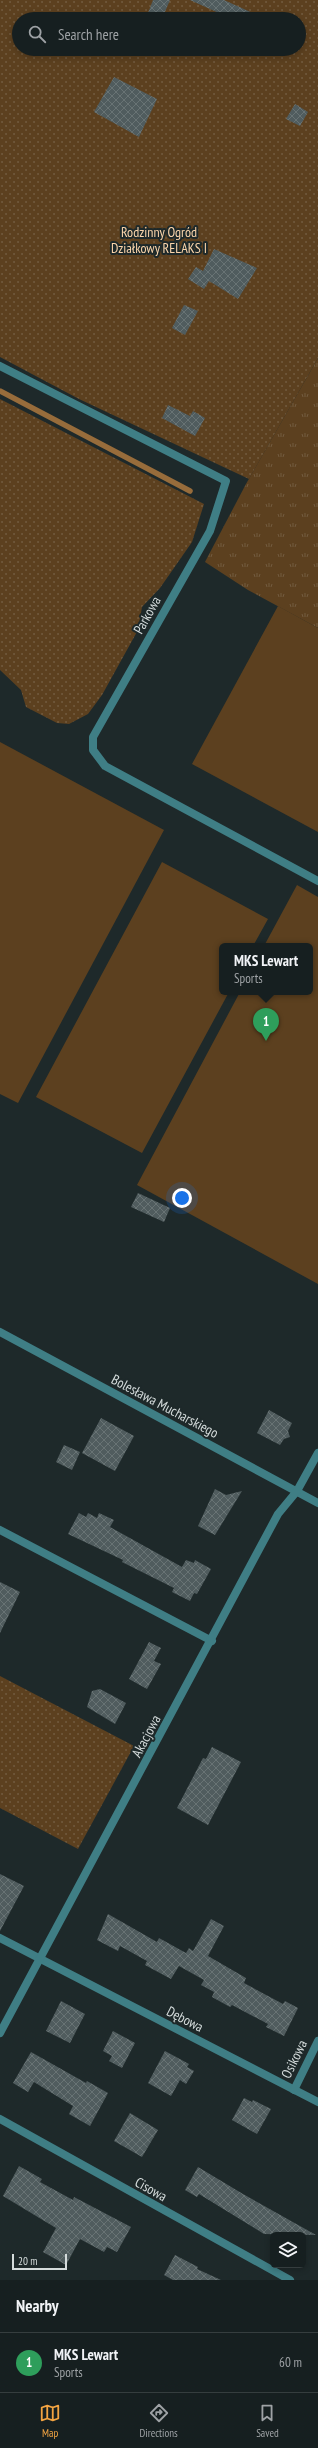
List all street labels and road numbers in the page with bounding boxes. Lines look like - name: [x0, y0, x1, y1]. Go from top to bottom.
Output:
- street label: Parkowa: [129, 593, 165, 637]
- street label: Bolesława Mucharskiego: [108, 1370, 222, 1442]
- street label: Akacjowa: [127, 1712, 165, 1760]
- street label: Dębowa: [164, 2002, 206, 2036]
- street label: Osikowa: [277, 2037, 311, 2081]
- street label: Cisowa: [132, 2173, 170, 2205]

